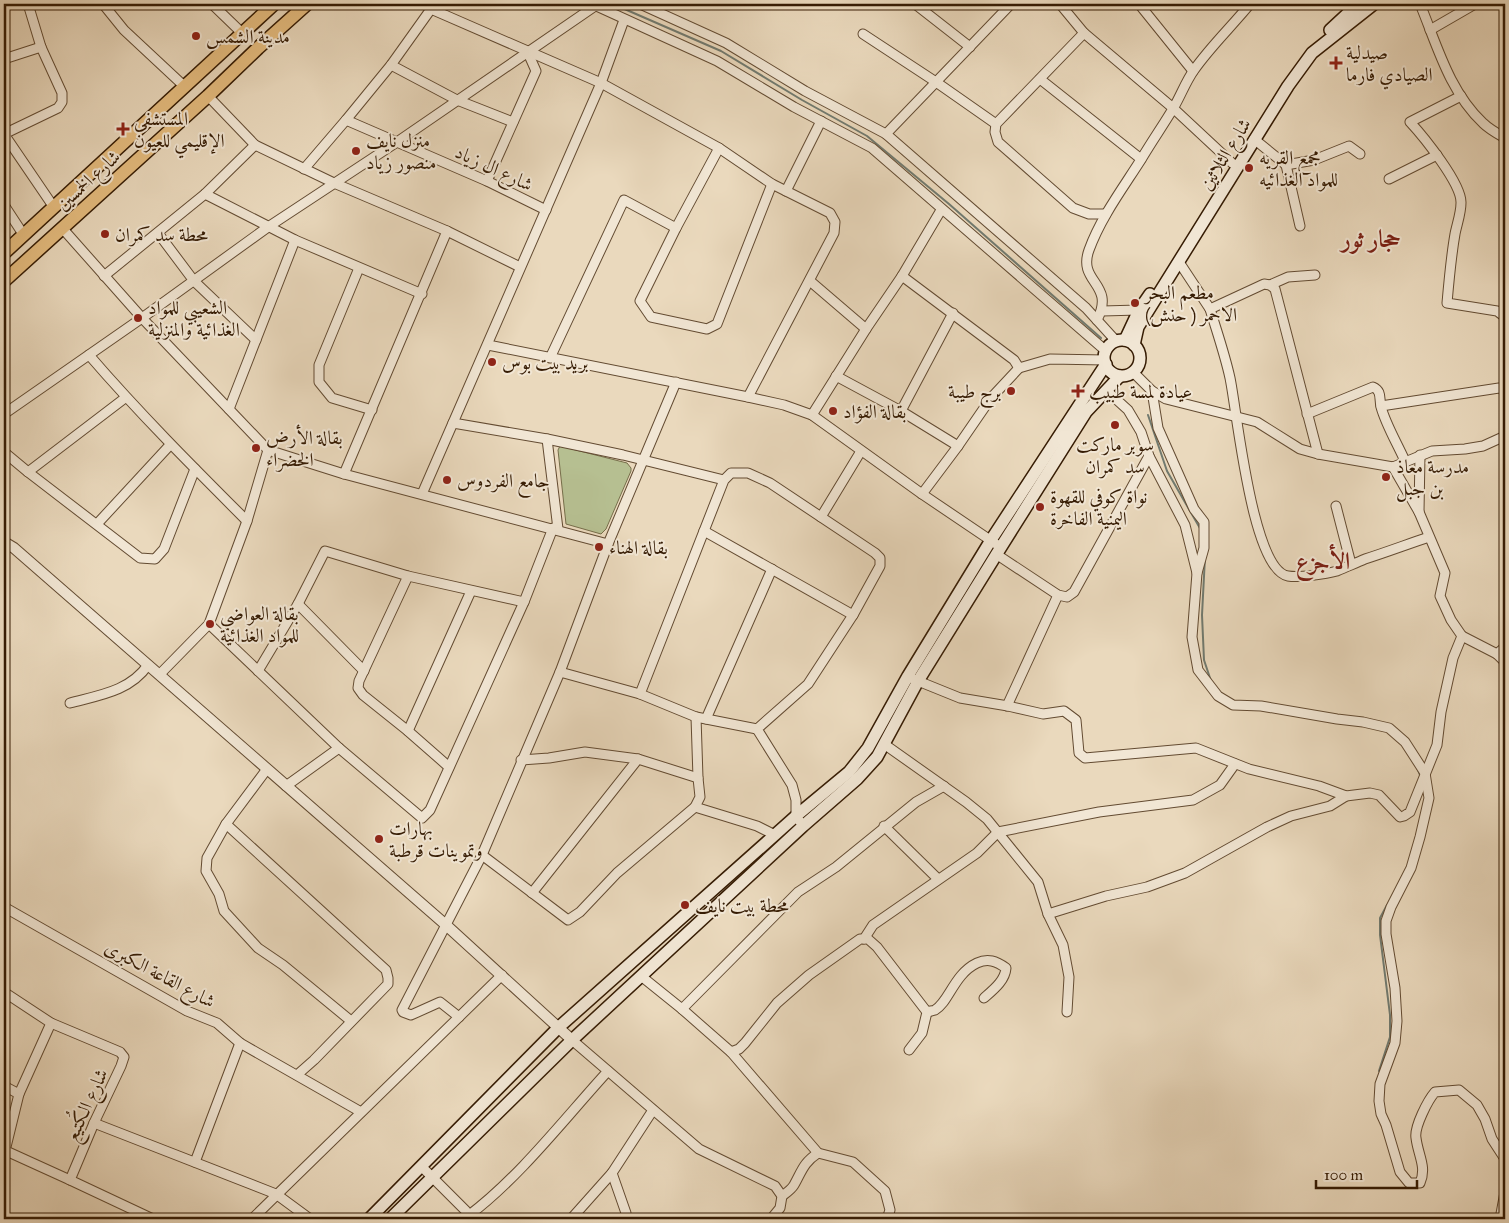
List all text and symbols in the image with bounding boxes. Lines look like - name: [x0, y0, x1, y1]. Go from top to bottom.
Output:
- place label: مدينة الشمس: [206, 25, 290, 49]
- marker: مدينة الشمس: [190, 30, 202, 42]
- place label: صيدلية الصيادي فارما: [1346, 41, 1433, 90]
- marker: صيدلية الصيادي فارما: [1330, 57, 1342, 69]
- place label: المستشفى الإقليمي للعيون: [134, 107, 225, 159]
- street label: شارع الثلاثين: [1194, 114, 1259, 196]
- marker: المستشفى الإقليمي للعيون: [116, 122, 130, 136]
- place label: منزل نايف منصور زياد: [366, 129, 436, 175]
- street label: شارع ال زياد: [450, 140, 537, 200]
- street label: شارع الخمسين: [51, 145, 128, 218]
- marker: منزل نايف منصور زياد: [350, 145, 362, 157]
- place label: مجمع القريه للمواد الغذائيه: [1259, 146, 1338, 192]
- marker: مجمع القريه للمواد الغذائيه: [1243, 162, 1255, 174]
- place label: محطة سد كمران: [115, 223, 208, 247]
- district label: حجار ثور: [1338, 224, 1401, 254]
- marker: محطة سد كمران: [99, 228, 111, 240]
- place label: مطعم البحر الاحمر ( حنش): [1143, 281, 1237, 327]
- place label: الشعيبي للمواد الغذائية والمنزلية: [148, 296, 240, 341]
- marker: مطعم البحر الاحمر ( حنش): [1129, 297, 1141, 309]
- marker: الشعيبي للمواد الغذائية والمنزلية: [132, 312, 144, 324]
- place label: بريد بيت بوس: [502, 351, 589, 375]
- marker: بريد بيت بوس: [486, 356, 498, 368]
- place label: برج طيبة: [948, 380, 1002, 409]
- place label: عيادة لمسة طبيب: [1089, 380, 1192, 404]
- marker: عيادة لمسة طبيب: [1071, 384, 1085, 398]
- marker: برج طيبة: [1005, 385, 1017, 397]
- place label: بقالة الفؤاد: [843, 400, 906, 424]
- marker: بقالة الفؤاد: [827, 405, 839, 417]
- marker: سوبر ماركت سد كمران: [1109, 419, 1121, 431]
- place label: بقالة الأرض الخضراء: [266, 424, 343, 472]
- place label: سوبر ماركت سد كمران: [1076, 433, 1154, 479]
- marker: بقالة الأرض الخضراء: [250, 442, 262, 454]
- place label: مدرسة معاذ بن جبل: [1396, 455, 1469, 502]
- place label: جامع الفردوس: [457, 469, 550, 498]
- marker: مدرسة معاذ بن جبل: [1380, 471, 1392, 483]
- marker: جامع الفردوس: [441, 474, 453, 486]
- place label: نواة كوفي للقهوة اليمنية الفاخرة: [1050, 485, 1147, 531]
- marker: نواة كوفي للقهوة اليمنية الفاخرة: [1034, 501, 1046, 513]
- place label: بقالة الهناء: [609, 536, 668, 559]
- marker: بقالة الهناء: [593, 541, 605, 553]
- district label: الأجزع: [1296, 543, 1350, 581]
- place label: بقالة العواضي للمواد الغذائية: [220, 602, 299, 648]
- marker: بقالة العواضي للمواد الغذائية: [204, 618, 216, 630]
- place label: بهارات وتموينات قرطبة: [389, 817, 483, 863]
- marker: بهارات وتموينات قرطبة: [373, 833, 385, 845]
- place label: محطة بيت نايف: [695, 894, 789, 918]
- marker: محطة بيت نايف: [679, 899, 691, 911]
- street label: شارع القاعة الكبرى: [99, 935, 219, 1016]
- street label: شارع الكُتيع: [55, 1063, 118, 1148]
- scale bar: [1316, 1158, 1418, 1190]
- text: 100 m: [1324, 1166, 1364, 1184]

